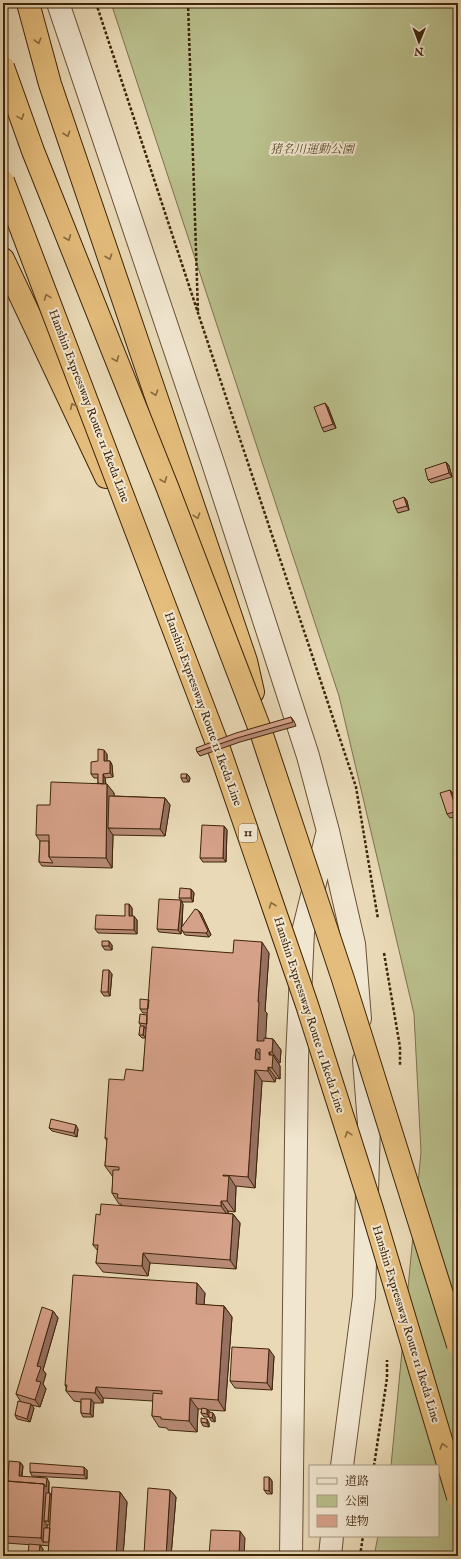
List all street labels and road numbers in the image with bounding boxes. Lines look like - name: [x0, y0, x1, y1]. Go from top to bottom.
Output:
- street label: Hanshin Expressway Route 11 Ikeda Line: [44, 307, 133, 505]
- street label: Hanshin Expressway Route 11 Ikeda Line: [160, 610, 245, 809]
- road number: 11: [239, 824, 257, 842]
- street label: Hanshin Expressway Route 11 Ikeda Line: [269, 915, 348, 1116]
- street label: Hanshin Expressway Route 11 Ikeda Line: [368, 1224, 443, 1425]

